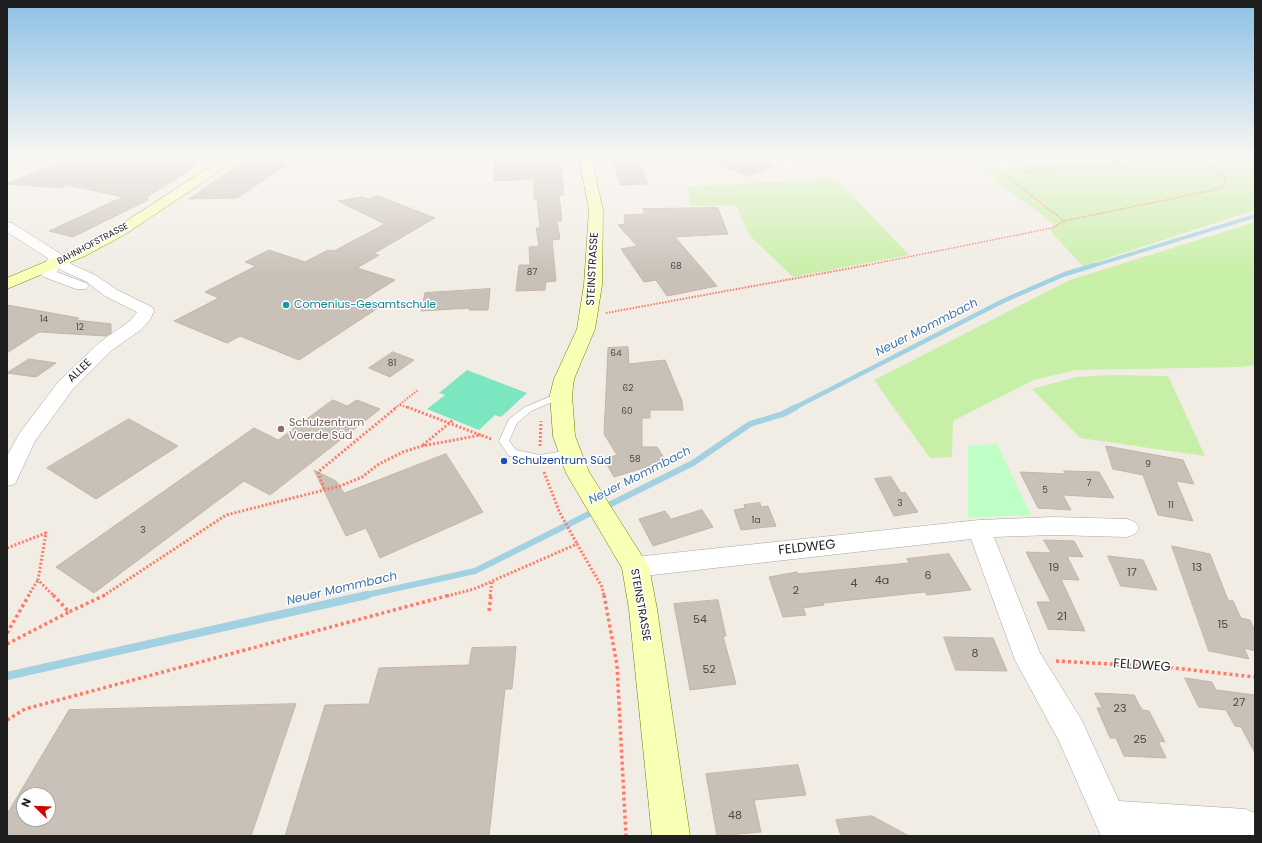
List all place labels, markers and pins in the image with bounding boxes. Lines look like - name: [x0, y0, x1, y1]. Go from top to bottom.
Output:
- place label: Comenius-Gesamtschule: [294, 298, 436, 312]
- marker: Comenius-Gesamtschule: [281, 300, 291, 310]
- place label: Schulzentrum Voerde Süd: [289, 416, 364, 442]
- marker: Schulzentrum Voerde Süd: [276, 424, 286, 434]
- place label: Schulzentrum Süd: [512, 454, 611, 468]
- marker: Schulzentrum Süd: [499, 456, 509, 466]

